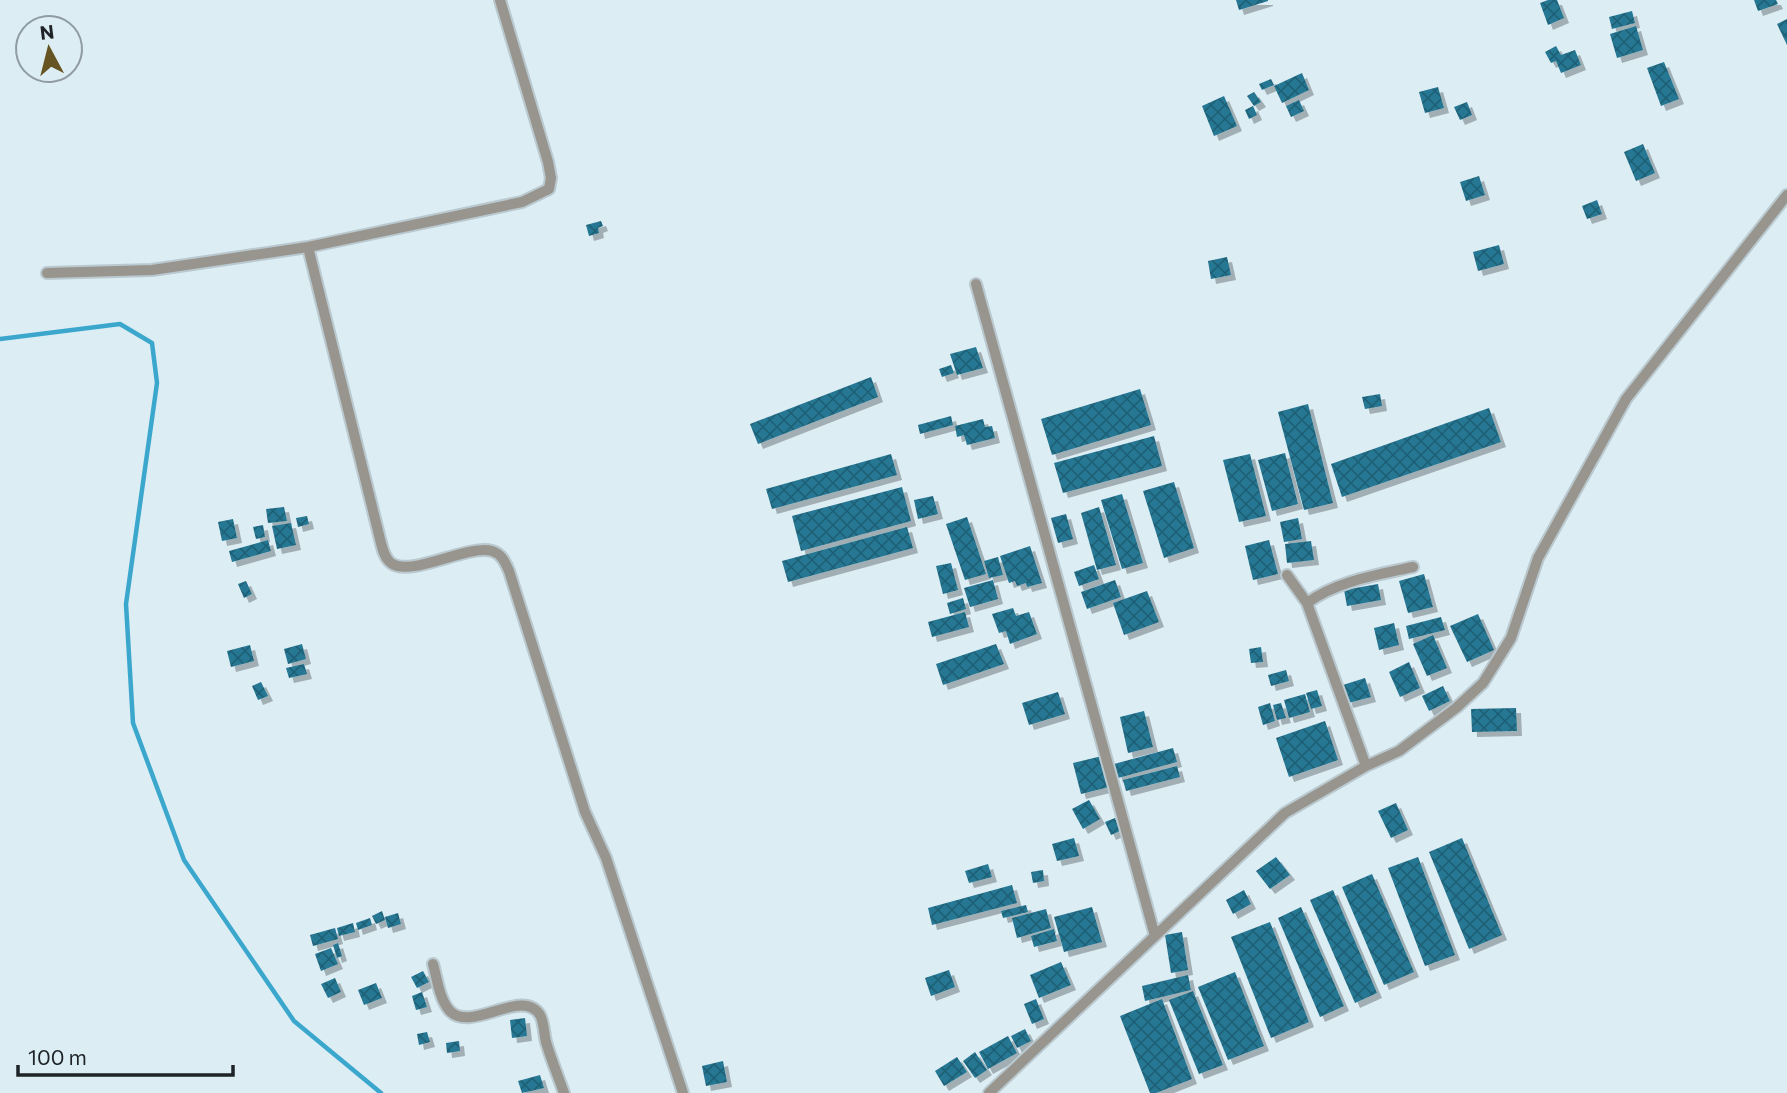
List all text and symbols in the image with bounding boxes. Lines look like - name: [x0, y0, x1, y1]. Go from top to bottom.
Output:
- north arrow: [14, 14, 84, 84]
- text: N: [38, 19, 55, 44]
- scale bar: [18, 1034, 233, 1078]
- text: 100 m: [28, 1044, 87, 1069]

